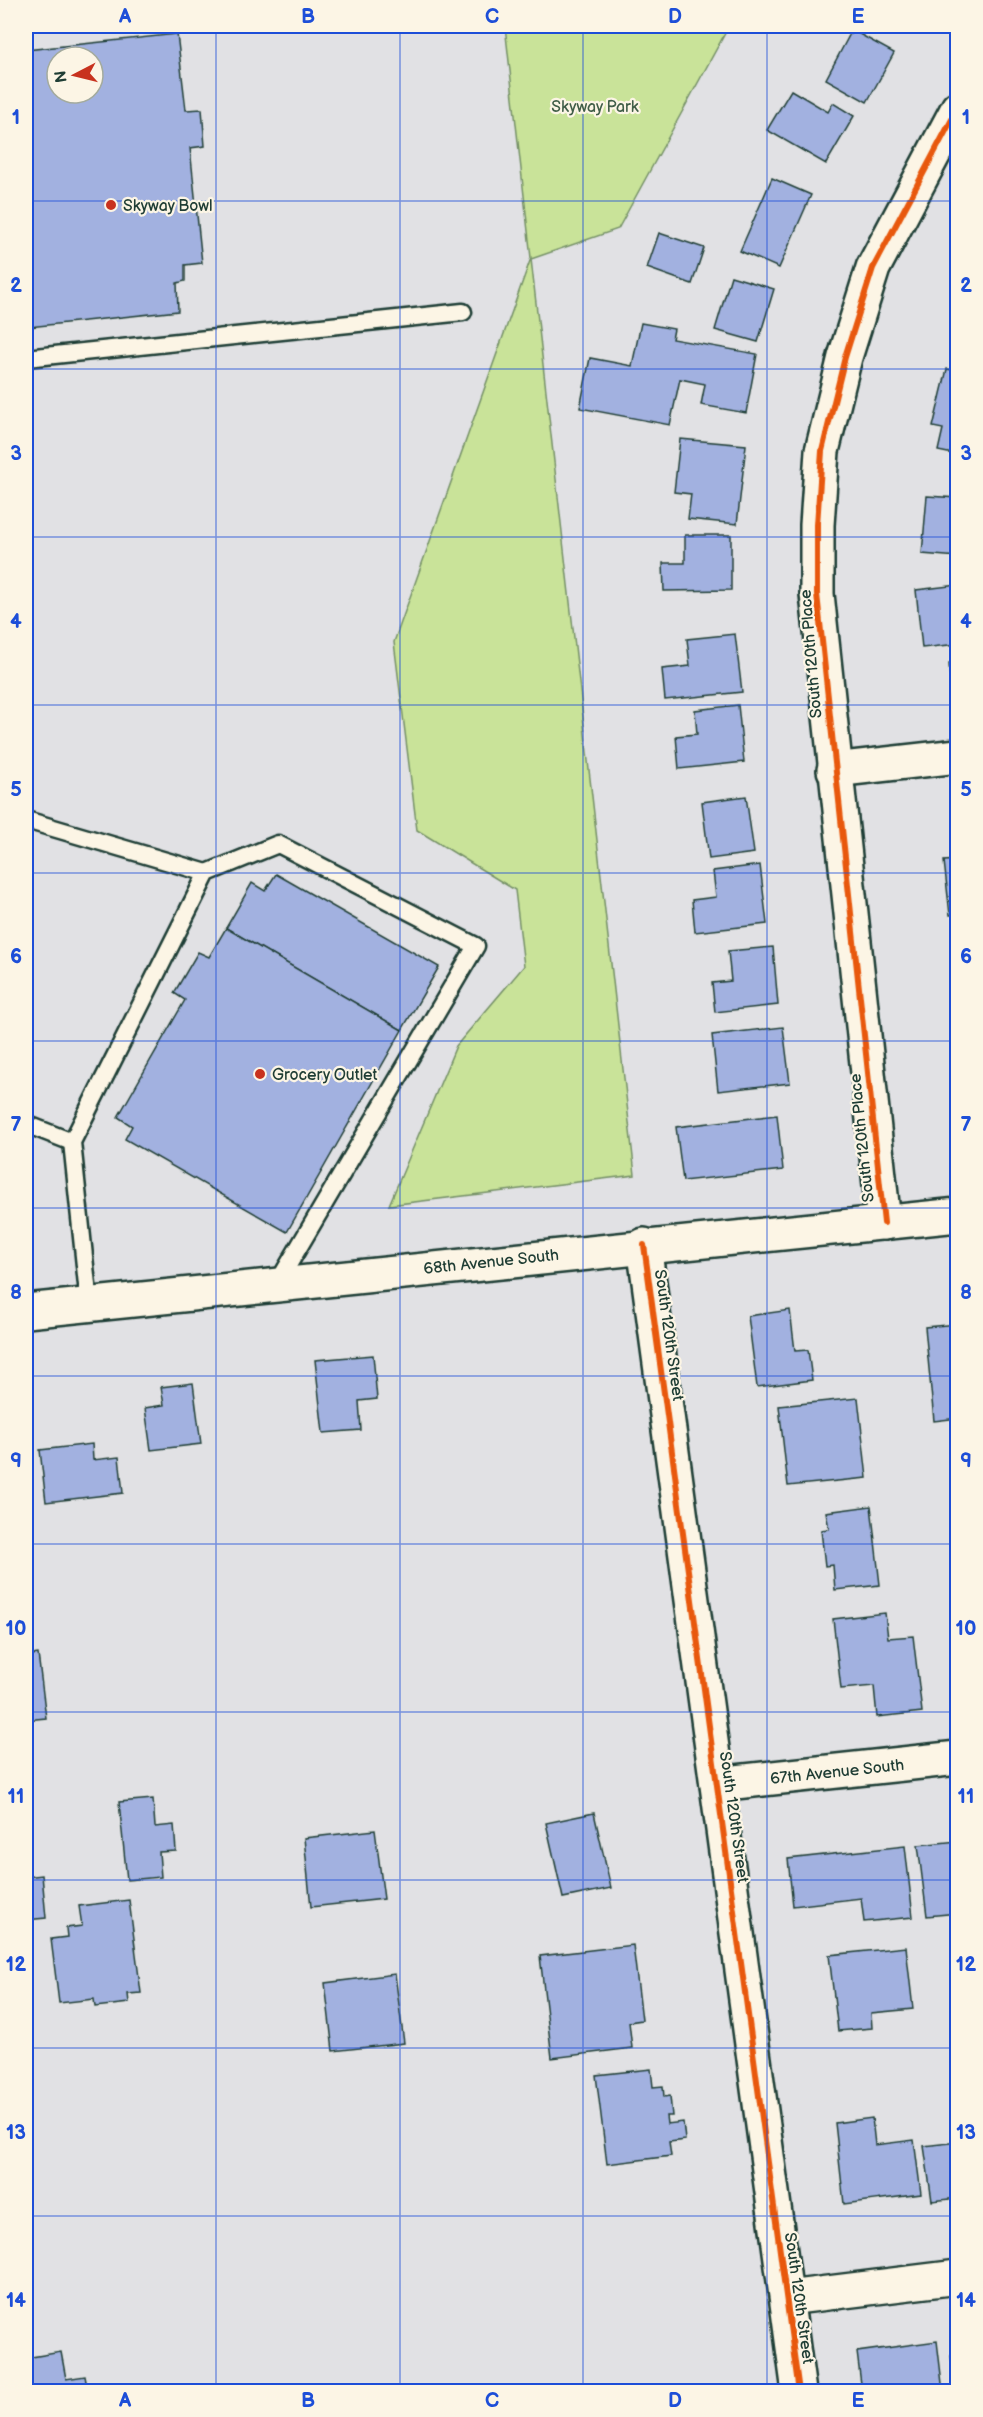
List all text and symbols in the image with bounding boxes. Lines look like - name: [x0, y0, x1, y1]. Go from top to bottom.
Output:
- text: A: [118, 5, 132, 29]
- text: B: [301, 5, 315, 29]
- text: C: [485, 5, 499, 29]
- text: D: [668, 5, 682, 29]
- text: E: [852, 5, 865, 29]
- north arrow: [45, 45, 105, 105]
- text: N: [51, 70, 72, 84]
- park label: Skyway Park: [551, 98, 639, 117]
- text: 1: [12, 106, 20, 130]
- text: 1: [962, 106, 970, 130]
- place label: Skyway Bowl: [123, 197, 213, 216]
- marker: Skyway Bowl: [104, 198, 118, 212]
- text: 2: [10, 274, 22, 298]
- text: 2: [960, 274, 972, 298]
- text: 3: [10, 442, 22, 466]
- text: 3: [960, 442, 972, 466]
- street label: South 120th Place: [796, 588, 827, 719]
- text: 4: [10, 610, 22, 634]
- text: 4: [960, 610, 972, 634]
- text: 5: [10, 778, 22, 802]
- text: 5: [960, 778, 972, 802]
- text: 6: [10, 945, 22, 969]
- text: 6: [960, 945, 972, 969]
- place label: Grocery Outlet: [272, 1066, 378, 1085]
- marker: Grocery Outlet: [253, 1067, 267, 1081]
- street label: South 120th Place: [846, 1072, 879, 1203]
- text: 7: [10, 1113, 22, 1137]
- text: 7: [960, 1113, 972, 1137]
- street label: 68th Avenue South: [422, 1246, 560, 1279]
- street label: South 120th Street: [650, 1268, 687, 1402]
- text: 8: [10, 1281, 22, 1305]
- text: 8: [960, 1281, 972, 1305]
- text: 9: [10, 1449, 22, 1473]
- text: 9: [960, 1449, 972, 1473]
- text: 10: [6, 1617, 26, 1641]
- text: 10: [956, 1617, 976, 1641]
- street label: South 120th Street: [715, 1750, 752, 1884]
- street label: 67th Avenue South: [769, 1756, 905, 1789]
- text: 11: [8, 1785, 24, 1809]
- text: 11: [958, 1785, 974, 1809]
- text: 12: [6, 1953, 26, 1977]
- text: 12: [956, 1953, 976, 1977]
- text: 13: [6, 2121, 26, 2145]
- text: 13: [956, 2121, 976, 2145]
- street label: South 120th Street: [780, 2231, 817, 2365]
- text: 14: [6, 2289, 26, 2313]
- text: 14: [956, 2289, 976, 2313]
- text: A: [118, 2389, 132, 2413]
- text: B: [301, 2389, 315, 2413]
- text: C: [485, 2389, 499, 2413]
- text: D: [668, 2389, 682, 2413]
- text: E: [852, 2389, 865, 2413]

